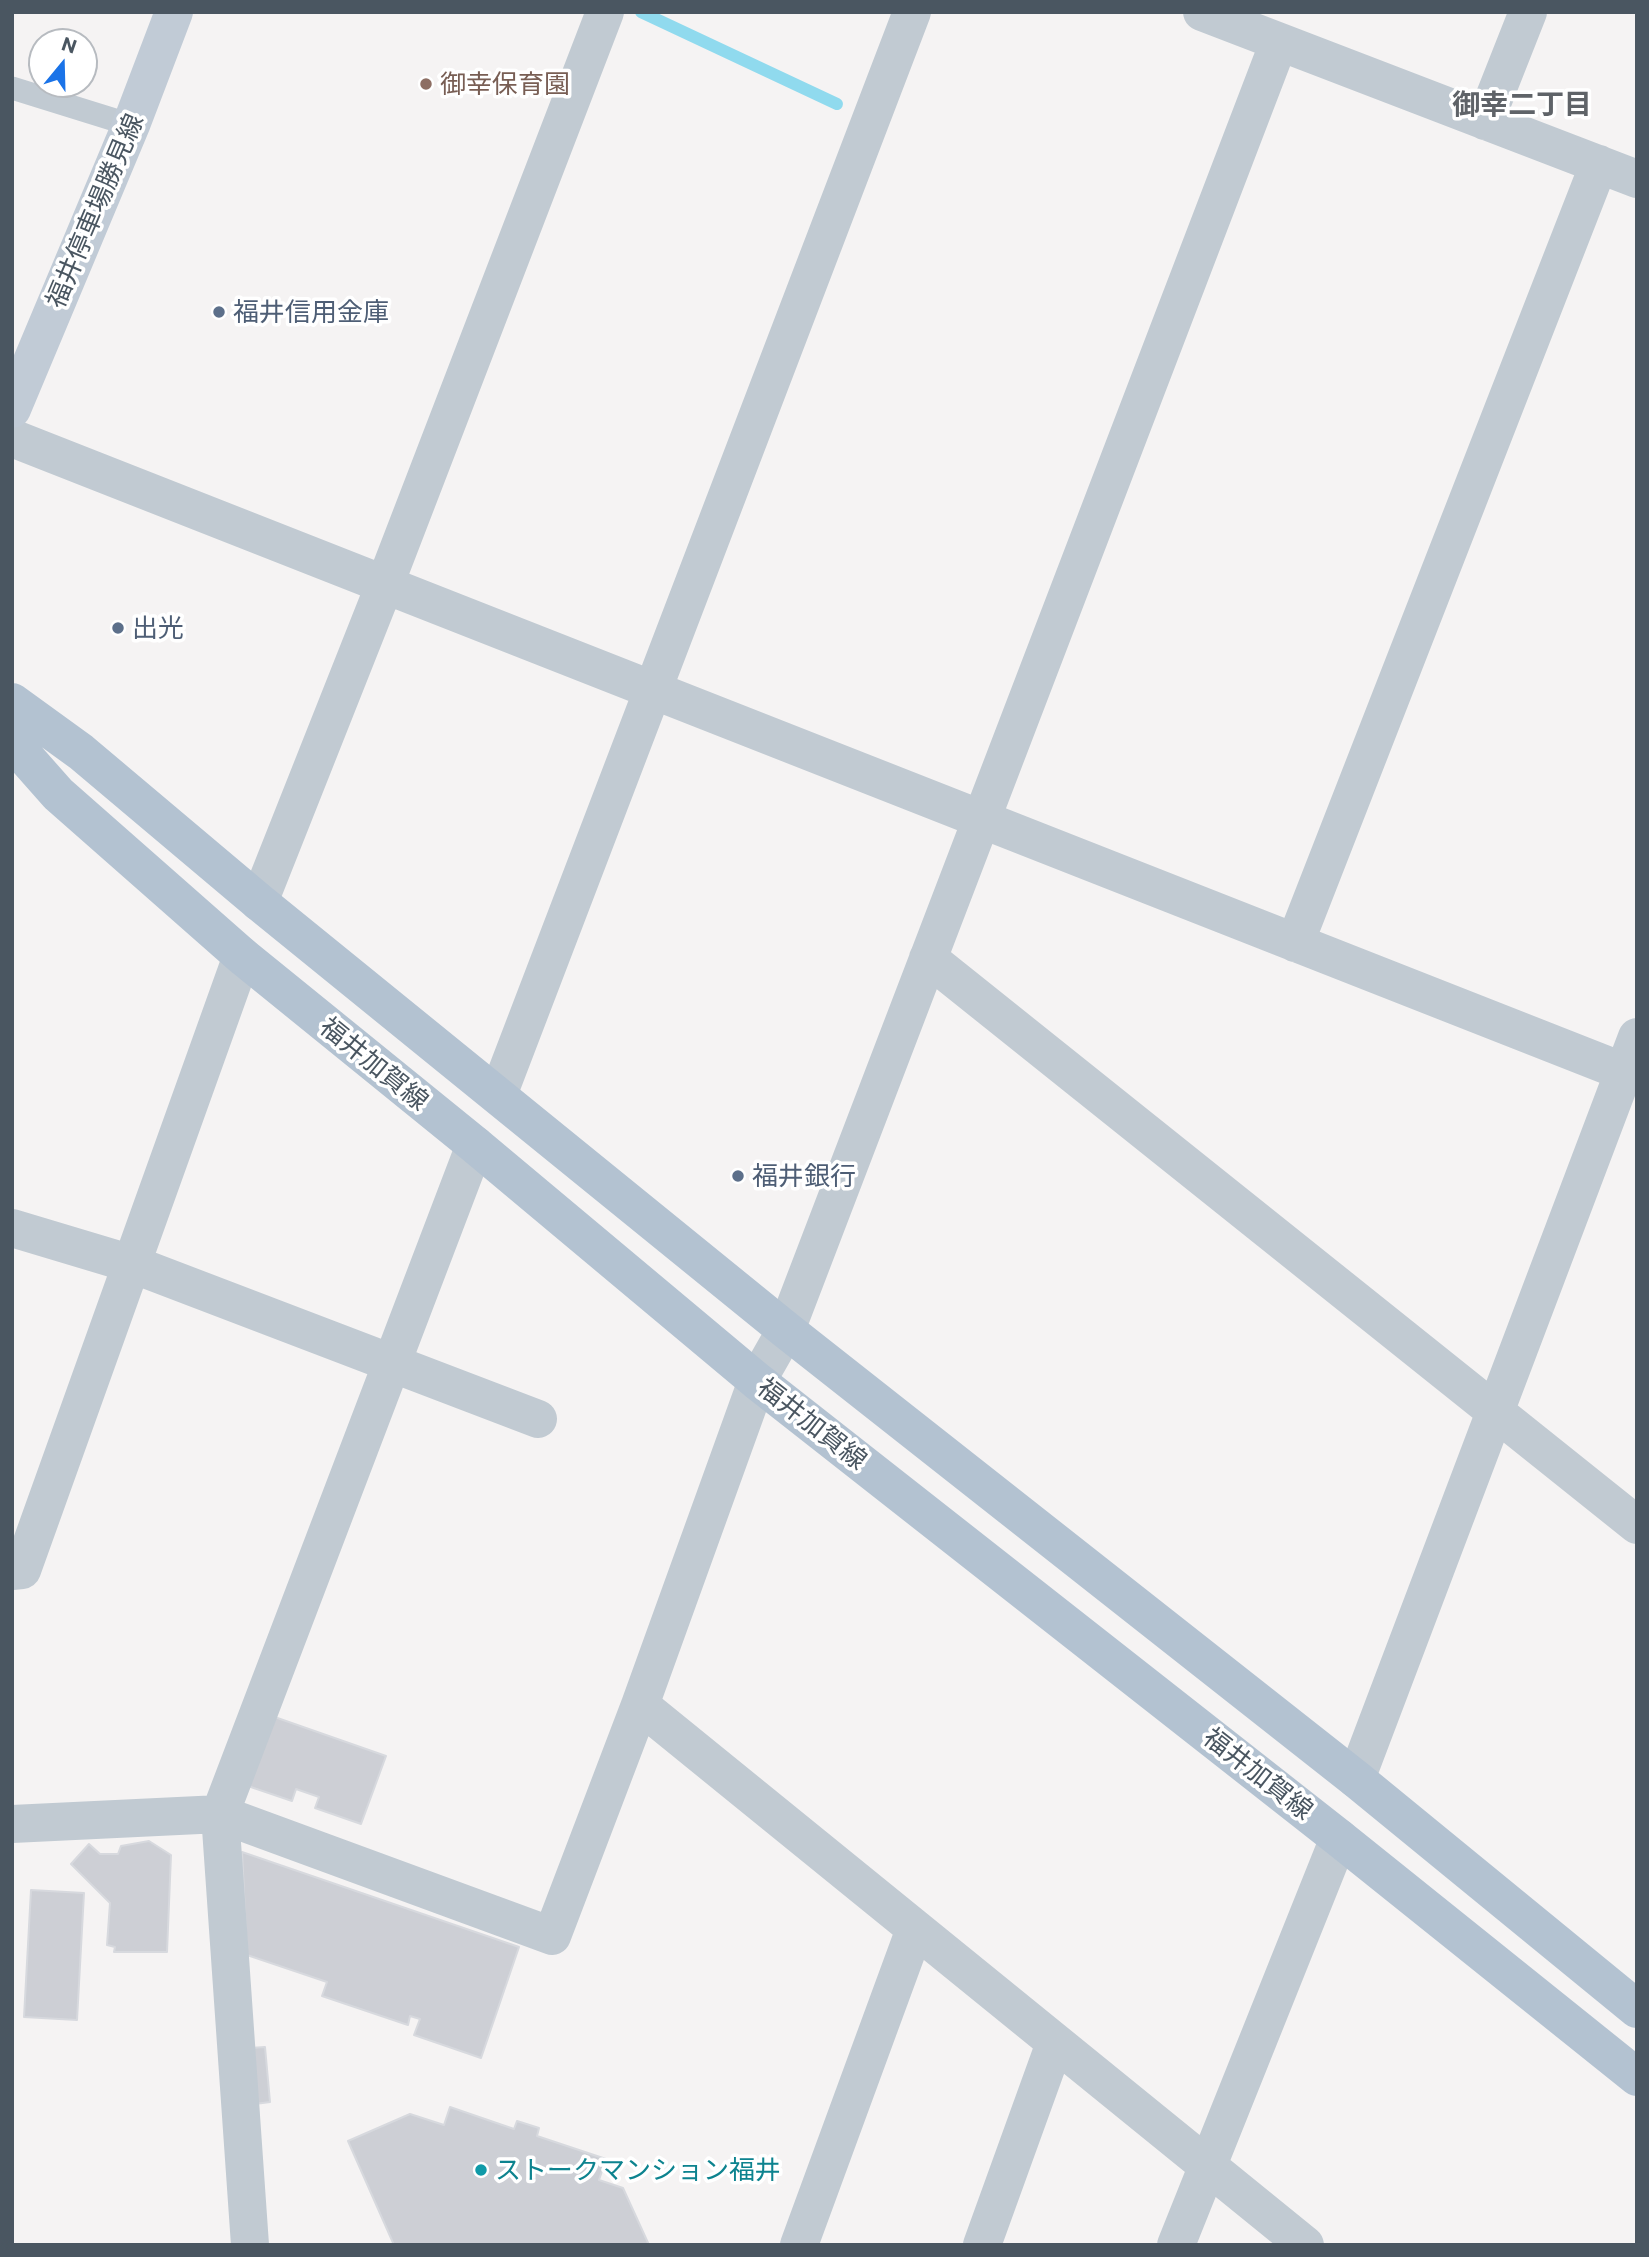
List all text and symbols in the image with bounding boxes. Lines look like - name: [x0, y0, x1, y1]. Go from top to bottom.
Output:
- north arrow: [28, 28, 98, 98]
- text: N: [59, 31, 80, 58]
- place label: 御幸保育園: [440, 68, 570, 100]
- marker: 御幸保育園: [418, 76, 434, 92]
- district label: 御幸二丁目: [1452, 88, 1592, 122]
- street label: 福井停車場勝見線: [40, 109, 150, 313]
- place label: 福井信用金庫: [233, 296, 389, 328]
- marker: 福井信用金庫: [211, 304, 227, 320]
- place label: 出光: [132, 612, 184, 644]
- marker: 出光: [110, 620, 126, 636]
- street label: 福井加賀線: [314, 1011, 434, 1117]
- place label: 福井銀行: [752, 1160, 856, 1192]
- marker: 福井銀行: [730, 1168, 746, 1184]
- street label: 福井加賀線: [751, 1372, 873, 1476]
- street label: 福井加賀線: [1197, 1722, 1319, 1826]
- place label: ストークマンション福井: [495, 2154, 781, 2186]
- marker: ストークマンション福井: [473, 2162, 489, 2178]

